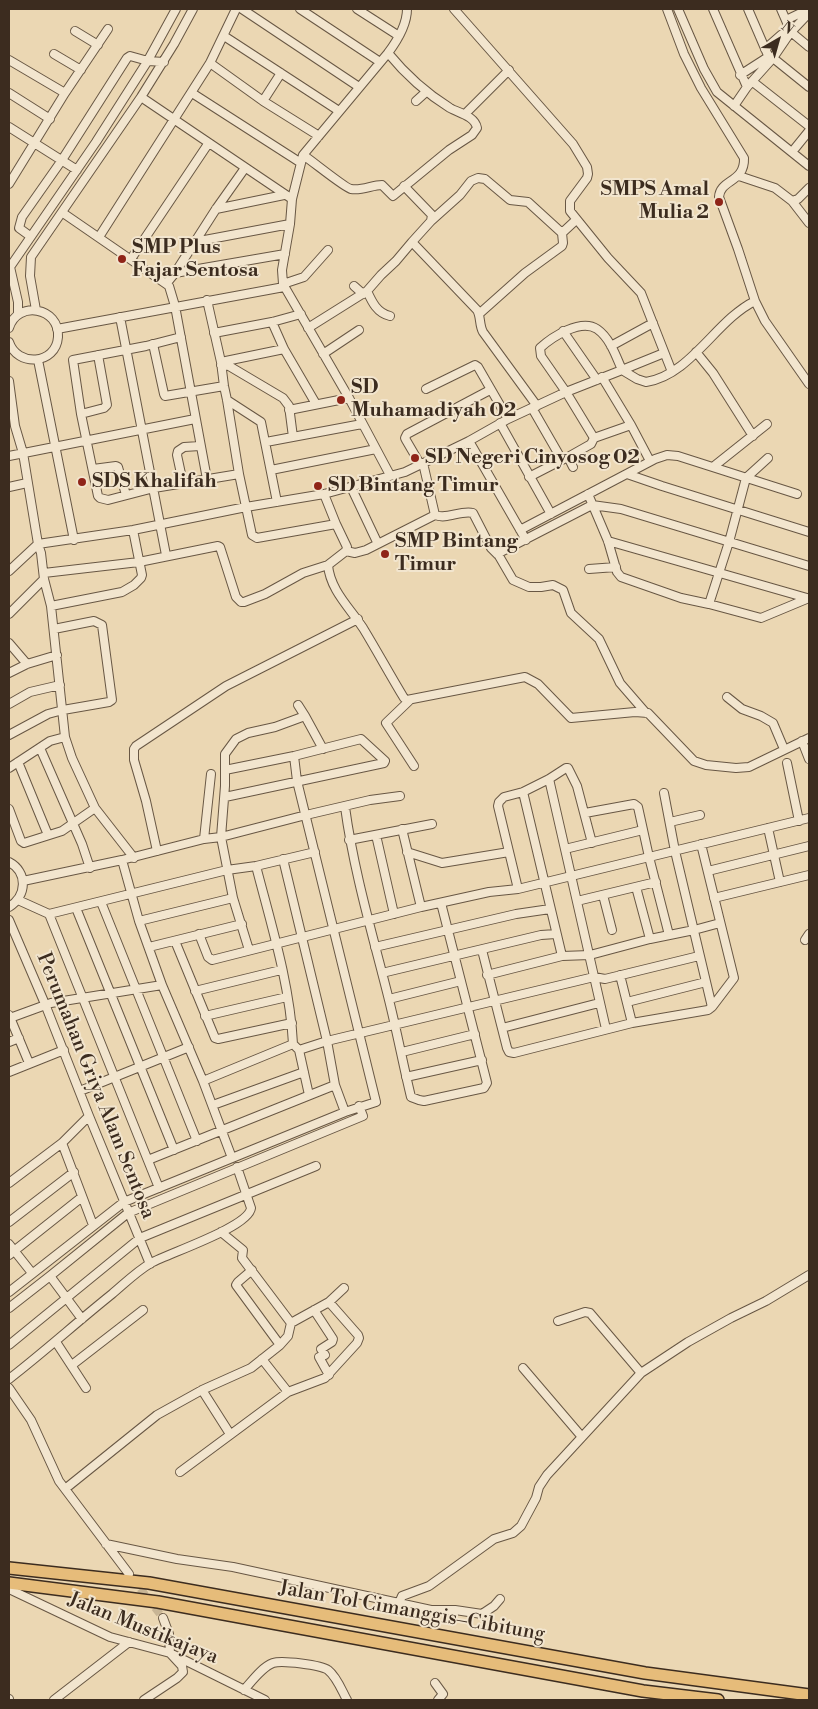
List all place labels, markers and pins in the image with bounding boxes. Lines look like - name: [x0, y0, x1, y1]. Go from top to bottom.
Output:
- place label: SMPS Amal Mulia 2: [601, 178, 709, 225]
- marker: SMPS Amal Mulia 2: [713, 196, 725, 208]
- place label: SMP Plus Fajar Sentosa: [132, 236, 258, 283]
- marker: SMP Plus Fajar Sentosa: [116, 253, 128, 265]
- place label: SD Muhamadiyah 02: [351, 376, 516, 423]
- marker: SD Muhamadiyah 02: [335, 394, 347, 406]
- place label: SD Negeri Cinyosog 02: [425, 446, 640, 470]
- marker: SD Negeri Cinyosog 02: [409, 452, 421, 464]
- place label: SDS Khalifah: [92, 470, 217, 494]
- place label: SD Bintang Timur: [328, 474, 499, 498]
- marker: SDS Khalifah: [76, 476, 88, 488]
- marker: SD Bintang Timur: [312, 480, 324, 492]
- place label: SMP Bintang Timur: [395, 530, 518, 577]
- marker: SMP Bintang Timur: [379, 548, 391, 560]

